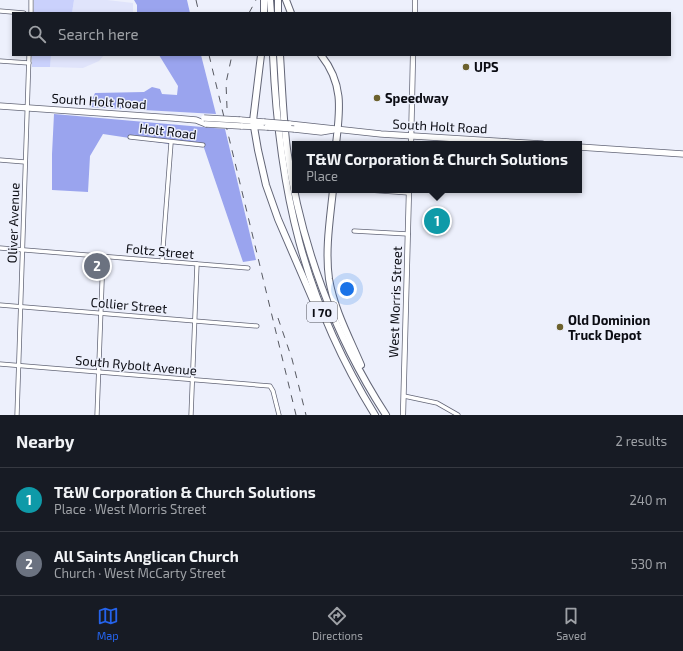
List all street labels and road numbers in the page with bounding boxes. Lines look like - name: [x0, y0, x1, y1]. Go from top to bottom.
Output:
- street label: South Holt Road: [51, 90, 147, 112]
- street label: South Holt Road: [392, 116, 488, 136]
- street label: Holt Road: [138, 120, 198, 142]
- street label: Oliver Avenue: [4, 182, 22, 264]
- street label: Foltz Street: [125, 240, 195, 262]
- street label: West Morris Street: [385, 246, 405, 358]
- street label: Collier Street: [90, 294, 168, 316]
- road number: I 70: [307, 302, 337, 322]
- street label: South Rybolt Avenue: [74, 352, 198, 378]

